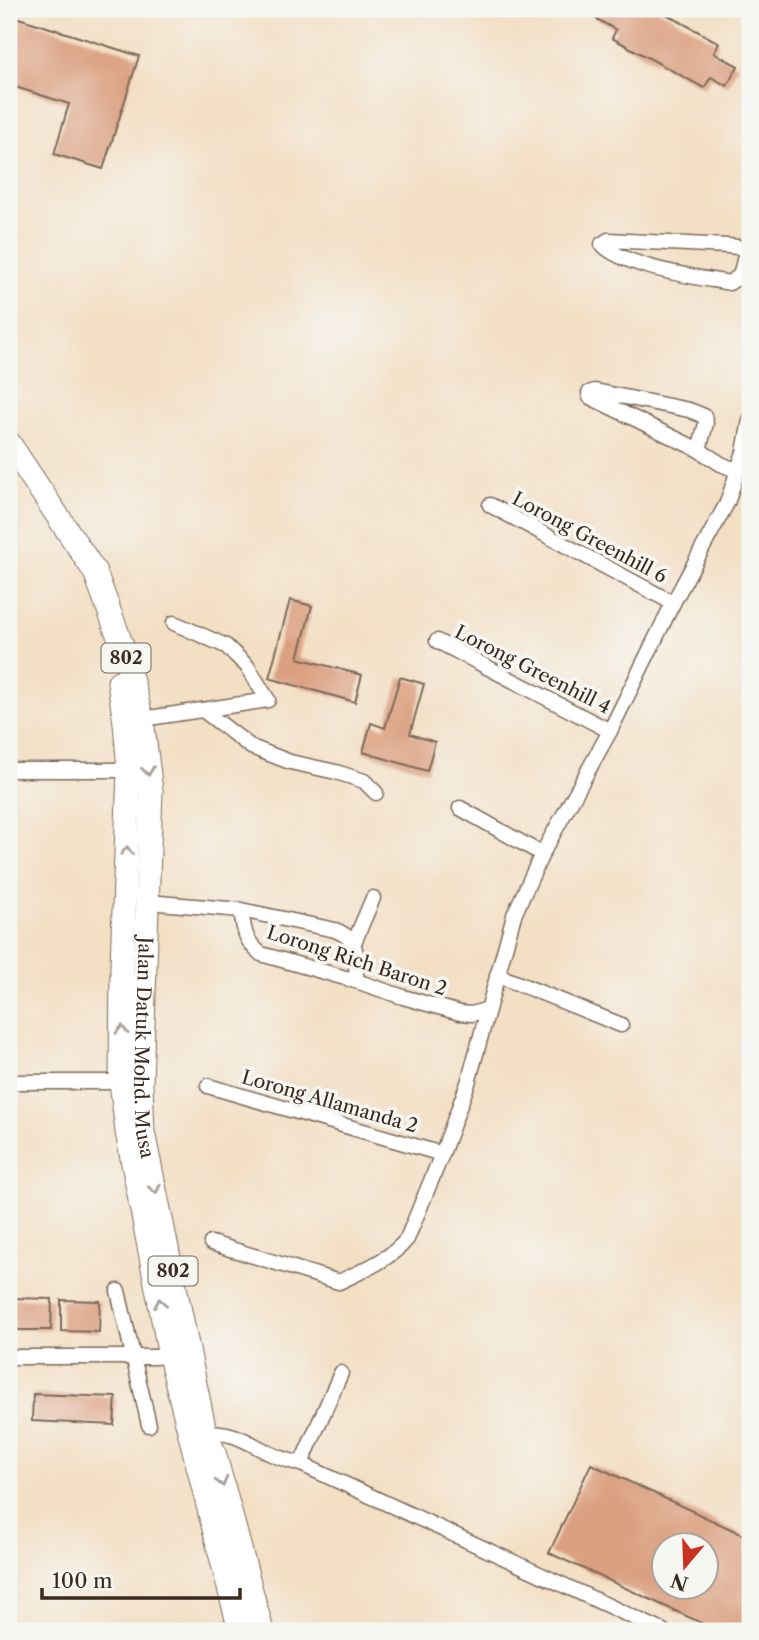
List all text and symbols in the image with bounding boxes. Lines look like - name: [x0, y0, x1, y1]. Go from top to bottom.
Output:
- street label: Lorong Greenhill 6: [508, 487, 671, 588]
- street label: Lorong Greenhill 4: [451, 620, 615, 719]
- road number: 802: [102, 644, 150, 672]
- one-way arrow: [141, 765, 156, 777]
- one-way arrow: [119, 846, 135, 856]
- street label: Lorong Rich Baron 2: [264, 921, 450, 1000]
- street label: Jalan Datuk Mohd. Musa: [129, 934, 159, 1160]
- one-way arrow: [114, 1024, 130, 1035]
- street label: Lorong Allamanda 2: [239, 1065, 421, 1138]
- one-way arrow: [147, 1183, 162, 1195]
- road number: 802: [148, 1256, 198, 1286]
- one-way arrow: [153, 1297, 168, 1309]
- one-way arrow: [214, 1476, 228, 1488]
- north arrow: [650, 1532, 720, 1602]
- scale bar: [42, 1556, 240, 1600]
- text: 100 m: [52, 1568, 113, 1593]
- text: N: [668, 1568, 691, 1595]

